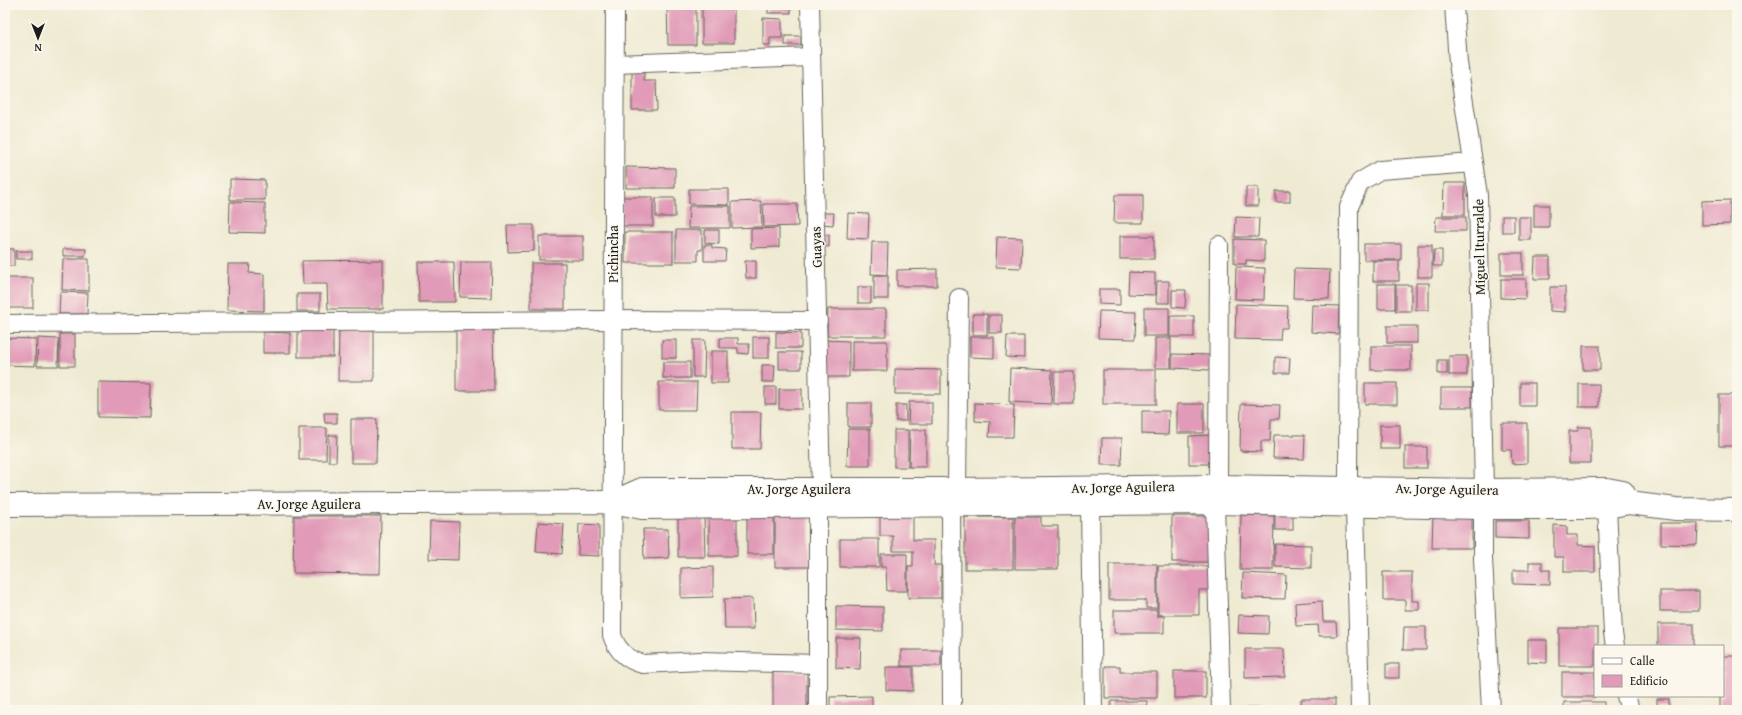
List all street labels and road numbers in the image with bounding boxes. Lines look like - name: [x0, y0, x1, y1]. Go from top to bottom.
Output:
- street label: Miguel Iturralde: [1468, 198, 1490, 295]
- street label: Pichincha: [603, 225, 623, 283]
- street label: Guayas: [805, 226, 827, 268]
- street label: Av. Jorge Aguilera: [1071, 476, 1175, 498]
- street label: Av. Jorge Aguilera: [1395, 478, 1499, 500]
- street label: Av. Jorge Aguilera: [747, 479, 851, 499]
- street label: Av. Jorge Aguilera: [257, 494, 361, 514]

